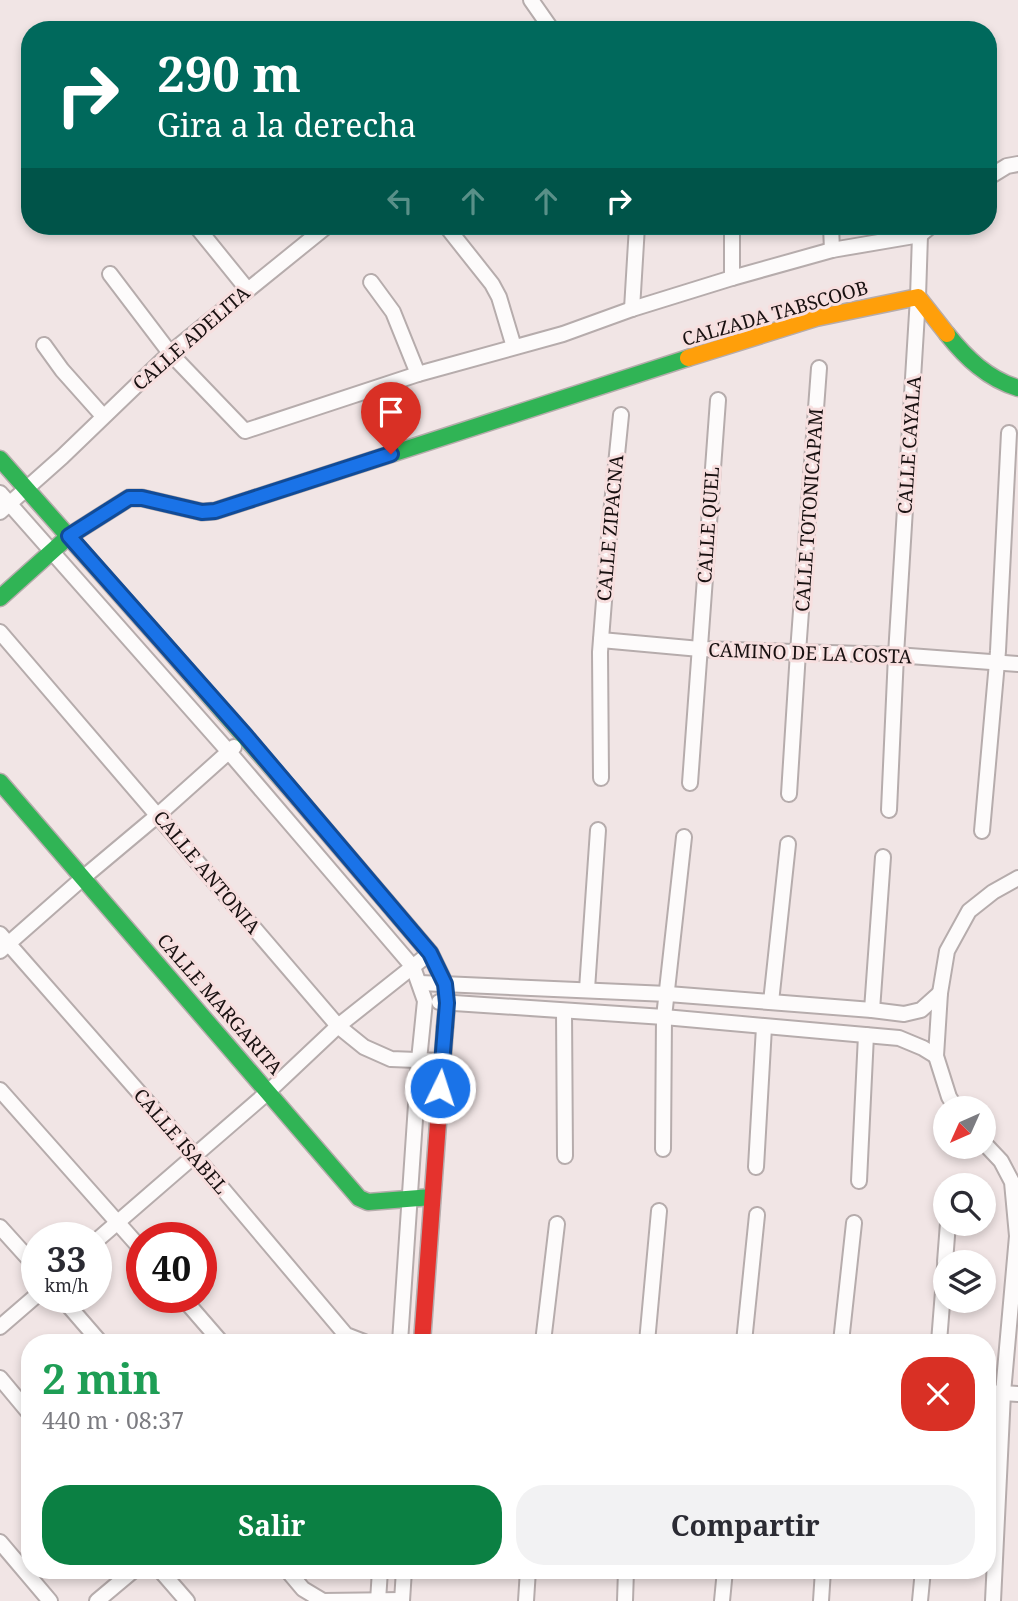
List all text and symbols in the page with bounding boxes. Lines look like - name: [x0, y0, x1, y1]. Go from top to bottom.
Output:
- text: 290 m: [157, 40, 301, 106]
- icon: right: [42, 49, 133, 140]
- text: Gira a la derecha: [157, 103, 417, 146]
- icon: left: [381, 182, 419, 220]
- icon: ahead: [454, 182, 492, 220]
- icon: ahead: [527, 182, 565, 220]
- icon: right: [600, 182, 638, 220]
- street label: CALZADA TABSCOOB: [679, 274, 871, 352]
- street label: CALLE ADELITA: [127, 279, 256, 396]
- street label: CALLE CAYALA: [891, 374, 927, 515]
- pin: [361, 382, 421, 454]
- icon: arrive: [372, 393, 410, 431]
- street label: CALLE TOTONICAPAM: [789, 407, 829, 613]
- street label: CALLE ZIPACNA: [591, 453, 629, 602]
- street label: CALLE QUEL: [691, 466, 725, 584]
- street label: CAMINO DE LA COSTA: [708, 636, 913, 670]
- street label: CALLE ANTONIA: [148, 805, 267, 940]
- street label: CALLE MARGARITA: [151, 928, 289, 1081]
- position arrow: [403, 1051, 477, 1125]
- street label: CALLE ISABEL: [128, 1083, 234, 1199]
- north arrow: [933, 1096, 996, 1158]
- map controls: [933, 1096, 996, 1313]
- button: search: [933, 1173, 996, 1236]
- speed limit sign: 40: [126, 1222, 217, 1313]
- text: 33: [47, 1235, 86, 1282]
- button: layers: [933, 1250, 996, 1313]
- text: km/h: [44, 1273, 89, 1297]
- text: 2 min: [42, 1349, 161, 1406]
- button: close: [901, 1357, 975, 1431]
- text: 440 m · 08:37: [42, 1404, 184, 1436]
- button: Salir: [42, 1485, 502, 1565]
- button: Compartir: [516, 1485, 975, 1565]

